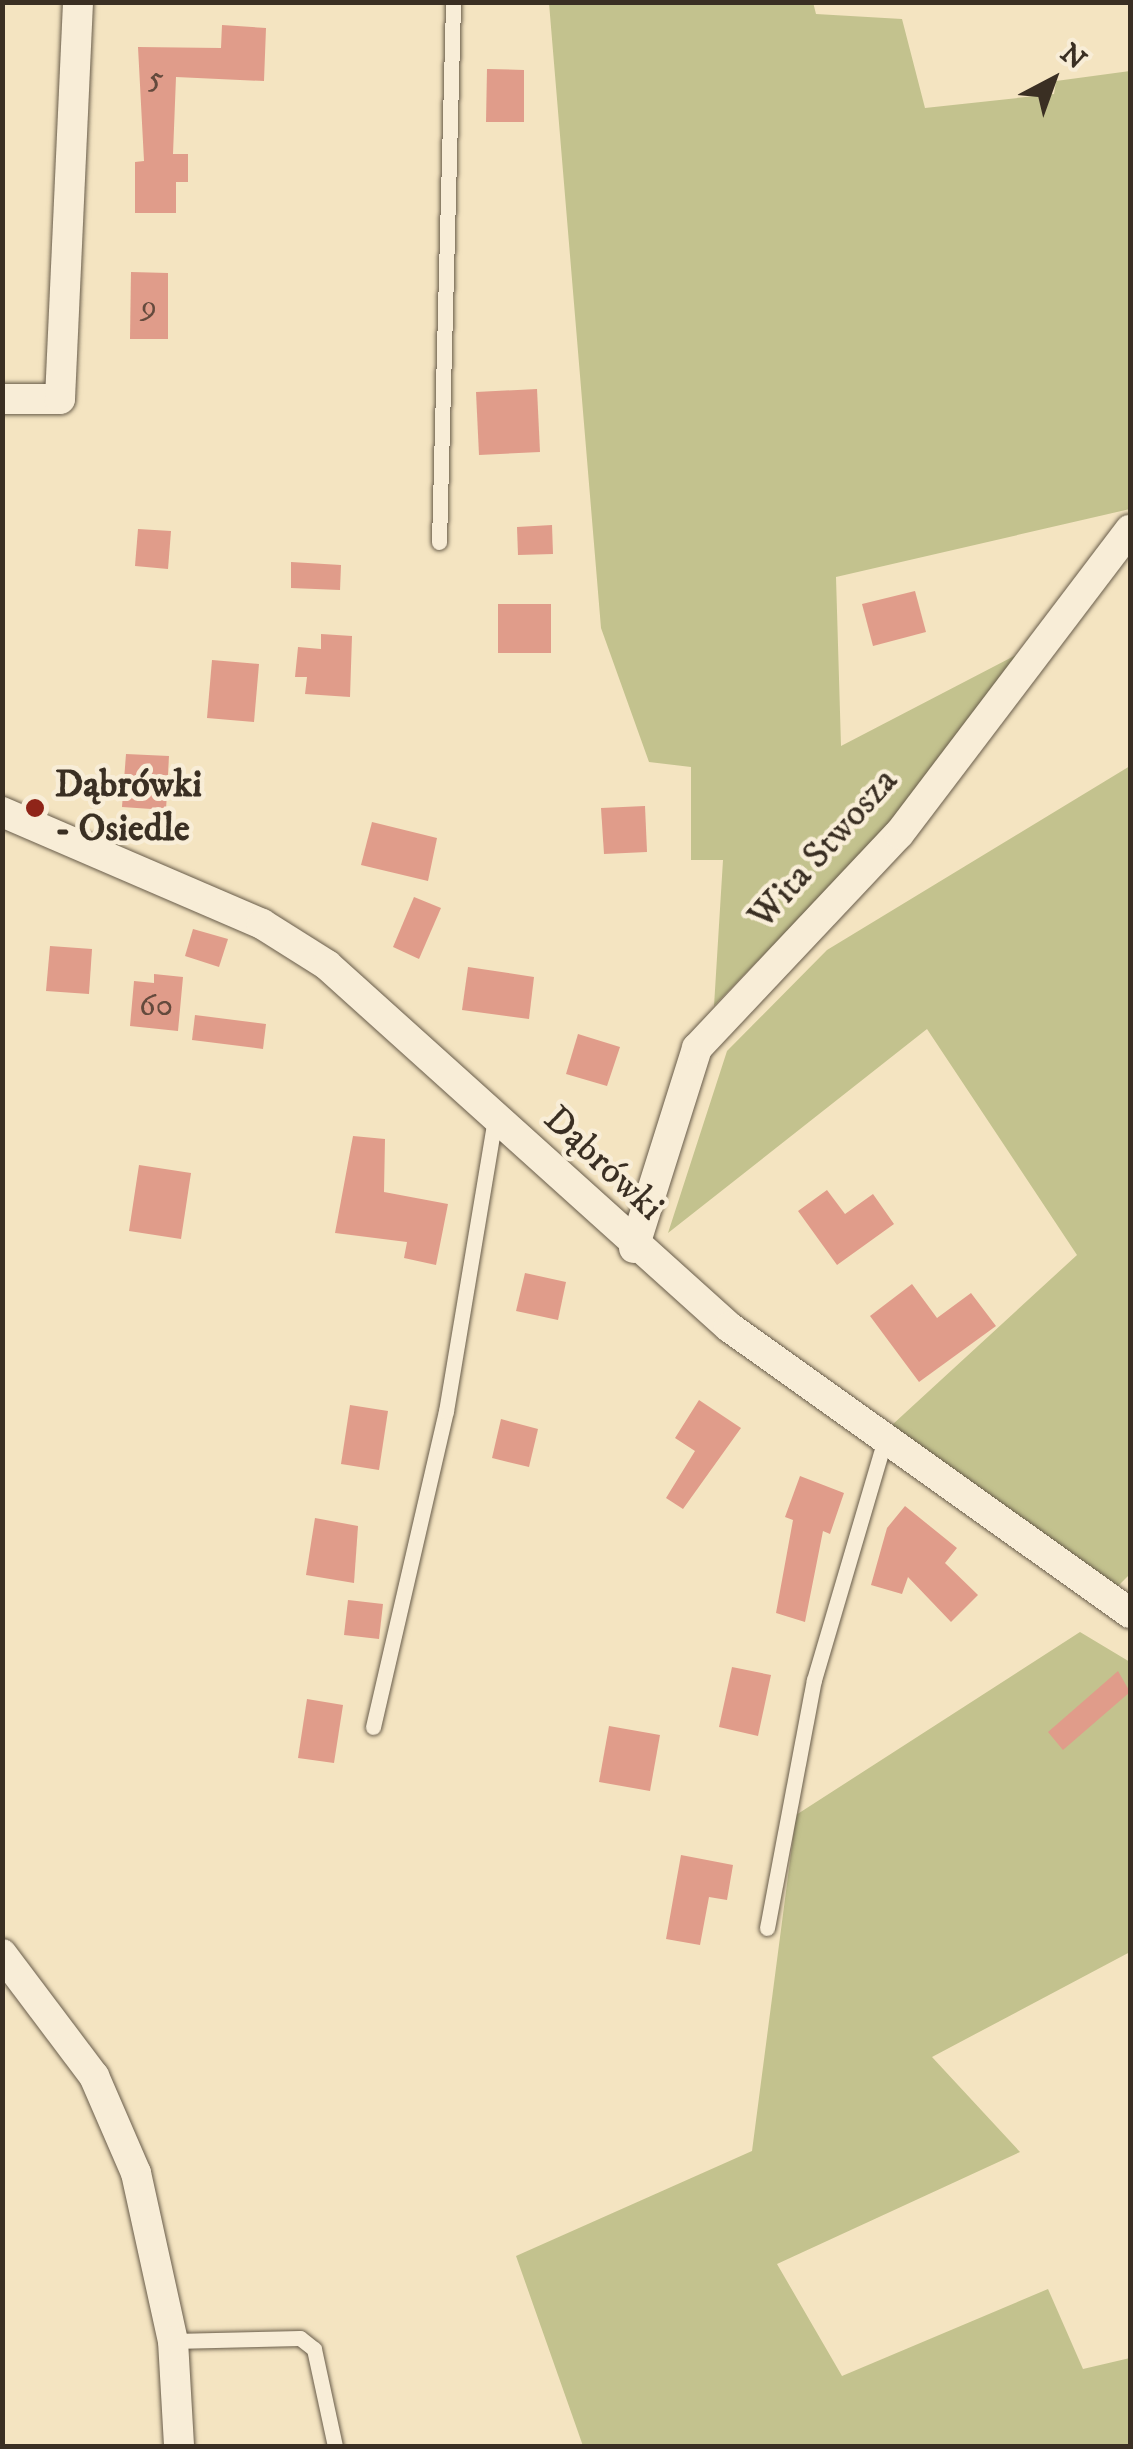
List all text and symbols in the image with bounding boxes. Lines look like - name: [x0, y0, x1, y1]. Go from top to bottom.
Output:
- north arrow: [1003, 30, 1103, 130]
- text: N: [1053, 36, 1093, 78]
- house number: 5: [148, 59, 164, 97]
- house number: 9: [141, 287, 157, 325]
- street label: Wita Stwosza: [740, 759, 908, 939]
- place label: Dąbrówki - Osiedle: [55, 763, 202, 852]
- marker: Dąbrówki - Osiedle: [24, 797, 46, 819]
- house number: 60: [139, 987, 173, 1025]
- street label: Dąbrówki: [534, 1097, 672, 1231]

